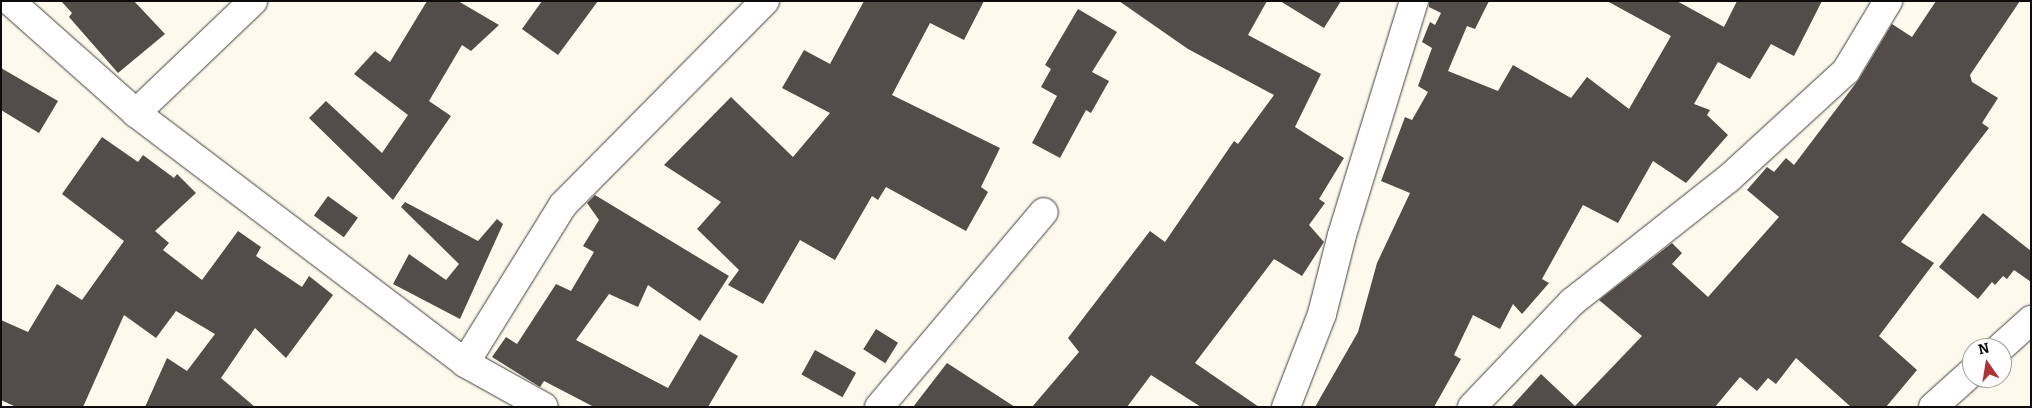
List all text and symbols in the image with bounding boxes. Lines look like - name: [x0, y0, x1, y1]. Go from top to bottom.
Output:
- north arrow: [1962, 338, 2012, 388]
- text: N: [1977, 339, 1991, 358]

